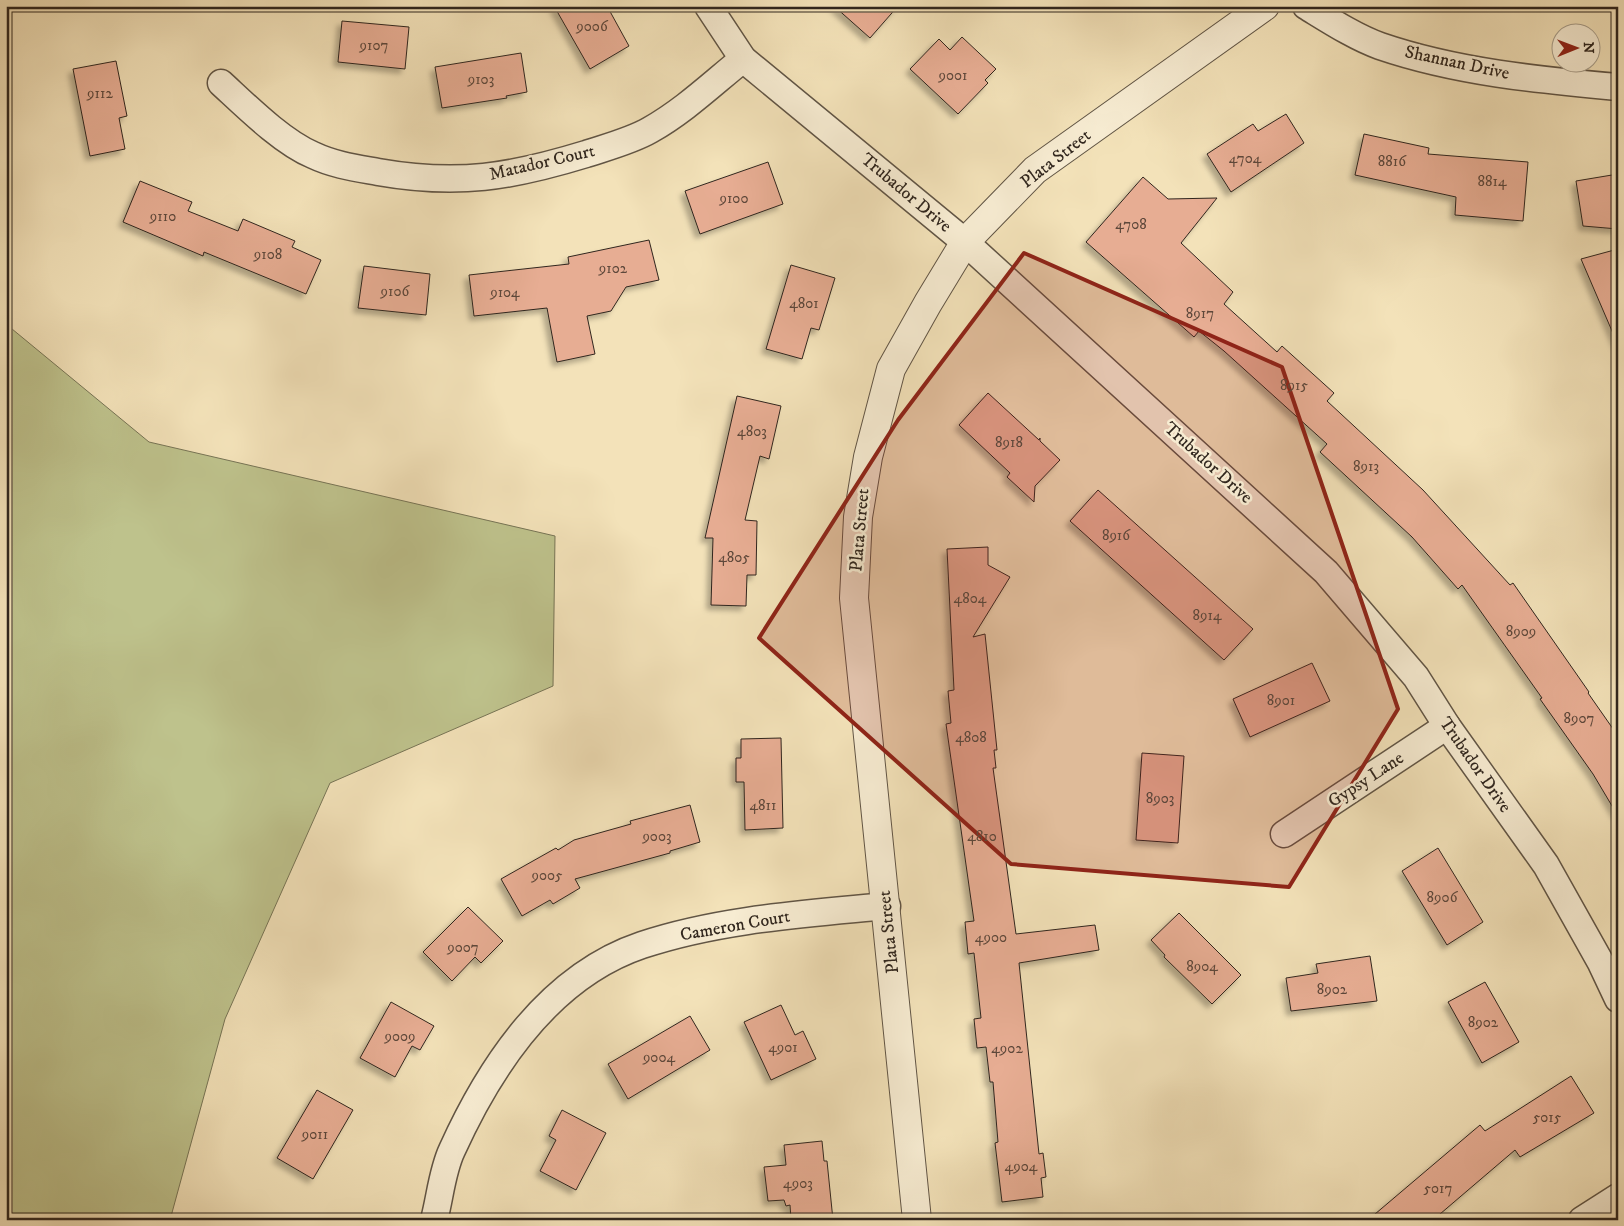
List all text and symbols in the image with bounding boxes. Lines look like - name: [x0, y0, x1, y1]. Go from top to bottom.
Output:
- house number: 9006: [575, 17, 609, 36]
- north arrow: [1552, 22, 1602, 72]
- house number: 9107: [359, 36, 389, 55]
- street label: Shannan Drive: [1403, 41, 1511, 85]
- text: N: [1579, 42, 1597, 54]
- house number: 9001: [937, 66, 968, 85]
- house number: 9103: [467, 70, 494, 89]
- house number: 9112: [86, 84, 114, 103]
- street label: Plata Street: [1016, 125, 1096, 193]
- street label: Matador Court: [487, 140, 597, 186]
- street label: Trubador Drive: [856, 149, 956, 237]
- house number: 4704: [1229, 149, 1262, 168]
- house number: 8816: [1378, 152, 1407, 171]
- house number: 8814: [1477, 172, 1507, 191]
- house number: 9100: [718, 189, 749, 208]
- house number: 9110: [149, 207, 176, 226]
- house number: 4708: [1115, 215, 1147, 234]
- house number: 9108: [253, 245, 282, 264]
- house number: 9102: [598, 259, 628, 278]
- house number: 9106: [380, 282, 411, 301]
- house number: 9104: [489, 283, 520, 302]
- house number: 4801: [789, 294, 819, 313]
- house number: 8917: [1186, 304, 1214, 323]
- house number: 8915: [1280, 376, 1308, 395]
- street label: Trubador Drive: [1159, 418, 1257, 508]
- house number: 4803: [737, 422, 767, 441]
- house number: 8918: [995, 433, 1023, 452]
- house number: 8913: [1353, 457, 1379, 476]
- street label: Plata Street: [845, 487, 875, 572]
- house number: 8916: [1102, 526, 1131, 545]
- house number: 4805: [718, 548, 750, 567]
- house number: 4804: [954, 589, 987, 608]
- house number: 8914: [1192, 606, 1222, 625]
- house number: 8909: [1506, 622, 1536, 641]
- house number: 8901: [1267, 691, 1295, 710]
- house number: 8907: [1564, 709, 1595, 728]
- street label: Trubador Drive: [1434, 713, 1516, 817]
- house number: 4808: [955, 728, 987, 747]
- street label: Gypsy Lane: [1324, 747, 1408, 813]
- house number: 8903: [1146, 789, 1174, 808]
- house number: 4811: [749, 796, 777, 815]
- house number: 9003: [641, 827, 672, 846]
- house number: 4810: [967, 827, 997, 846]
- house number: 9005: [530, 866, 563, 885]
- house number: 8906: [1427, 888, 1459, 907]
- street label: Plata Street: [874, 889, 904, 975]
- street label: Cameron Court: [678, 905, 792, 946]
- house number: 4900: [975, 928, 1007, 947]
- house number: 9007: [446, 938, 479, 957]
- house number: 8904: [1186, 957, 1218, 976]
- house number: 8902: [1317, 980, 1348, 999]
- house number: 8902: [1468, 1013, 1499, 1032]
- house number: 9009: [383, 1027, 416, 1046]
- house number: 4901: [768, 1038, 798, 1057]
- house number: 4902: [991, 1039, 1023, 1058]
- house number: 9004: [642, 1048, 675, 1067]
- house number: 5015: [1533, 1108, 1562, 1127]
- house number: 9011: [301, 1125, 328, 1144]
- house number: 4904: [1005, 1157, 1038, 1176]
- house number: 4903: [783, 1174, 813, 1193]
- house number: 5017: [1424, 1179, 1453, 1198]

